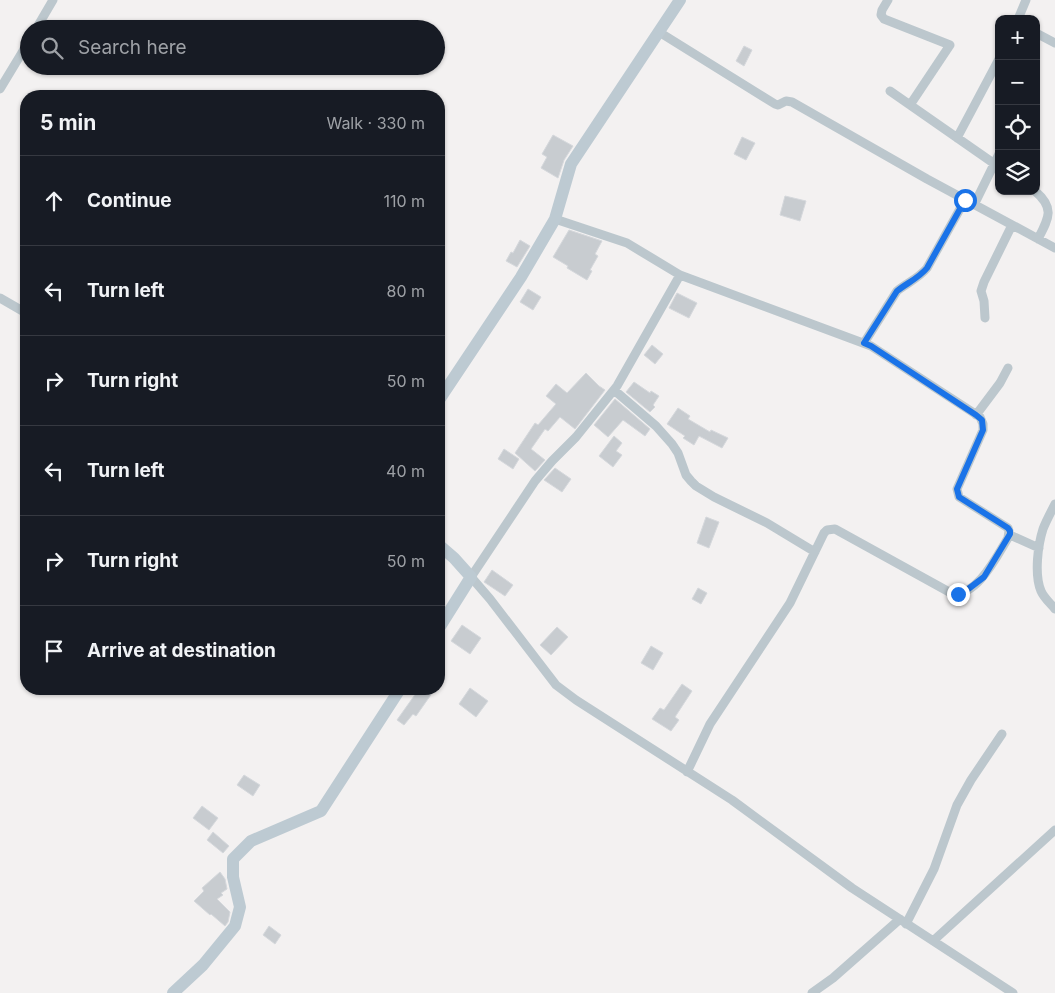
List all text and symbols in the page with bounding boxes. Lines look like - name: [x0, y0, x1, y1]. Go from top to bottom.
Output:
- map controls: [995, 15, 1040, 195]
- button: +: [995, 15, 1040, 60]
- search box: [20, 20, 445, 75]
- icon: search: [38, 34, 66, 62]
- text: Search here: [78, 36, 187, 59]
- button: −: [995, 60, 1040, 105]
- button: locate: [995, 105, 1040, 150]
- text: 5 min: [40, 110, 96, 135]
- text: Walk · 330 m: [326, 113, 425, 133]
- button: layers: [995, 150, 1040, 195]
- icon: ahead: [40, 187, 68, 215]
- text: Continue: [87, 189, 172, 212]
- route start: [954, 189, 977, 212]
- text: 110 m: [383, 191, 425, 211]
- icon: left: [40, 277, 68, 305]
- text: Turn left: [87, 279, 165, 302]
- text: 80 m: [386, 281, 425, 301]
- icon: right: [40, 367, 68, 395]
- text: Turn right: [87, 369, 178, 392]
- text: 50 m: [387, 371, 425, 391]
- icon: left: [40, 457, 68, 485]
- text: Turn left: [87, 459, 165, 482]
- text: 40 m: [386, 461, 425, 481]
- icon: right: [40, 547, 68, 575]
- text: Turn right: [87, 549, 178, 572]
- text: 50 m: [387, 551, 425, 571]
- route end: [947, 583, 970, 606]
- icon: arrive: [40, 637, 68, 665]
- text: Arrive at destination: [87, 639, 276, 662]

